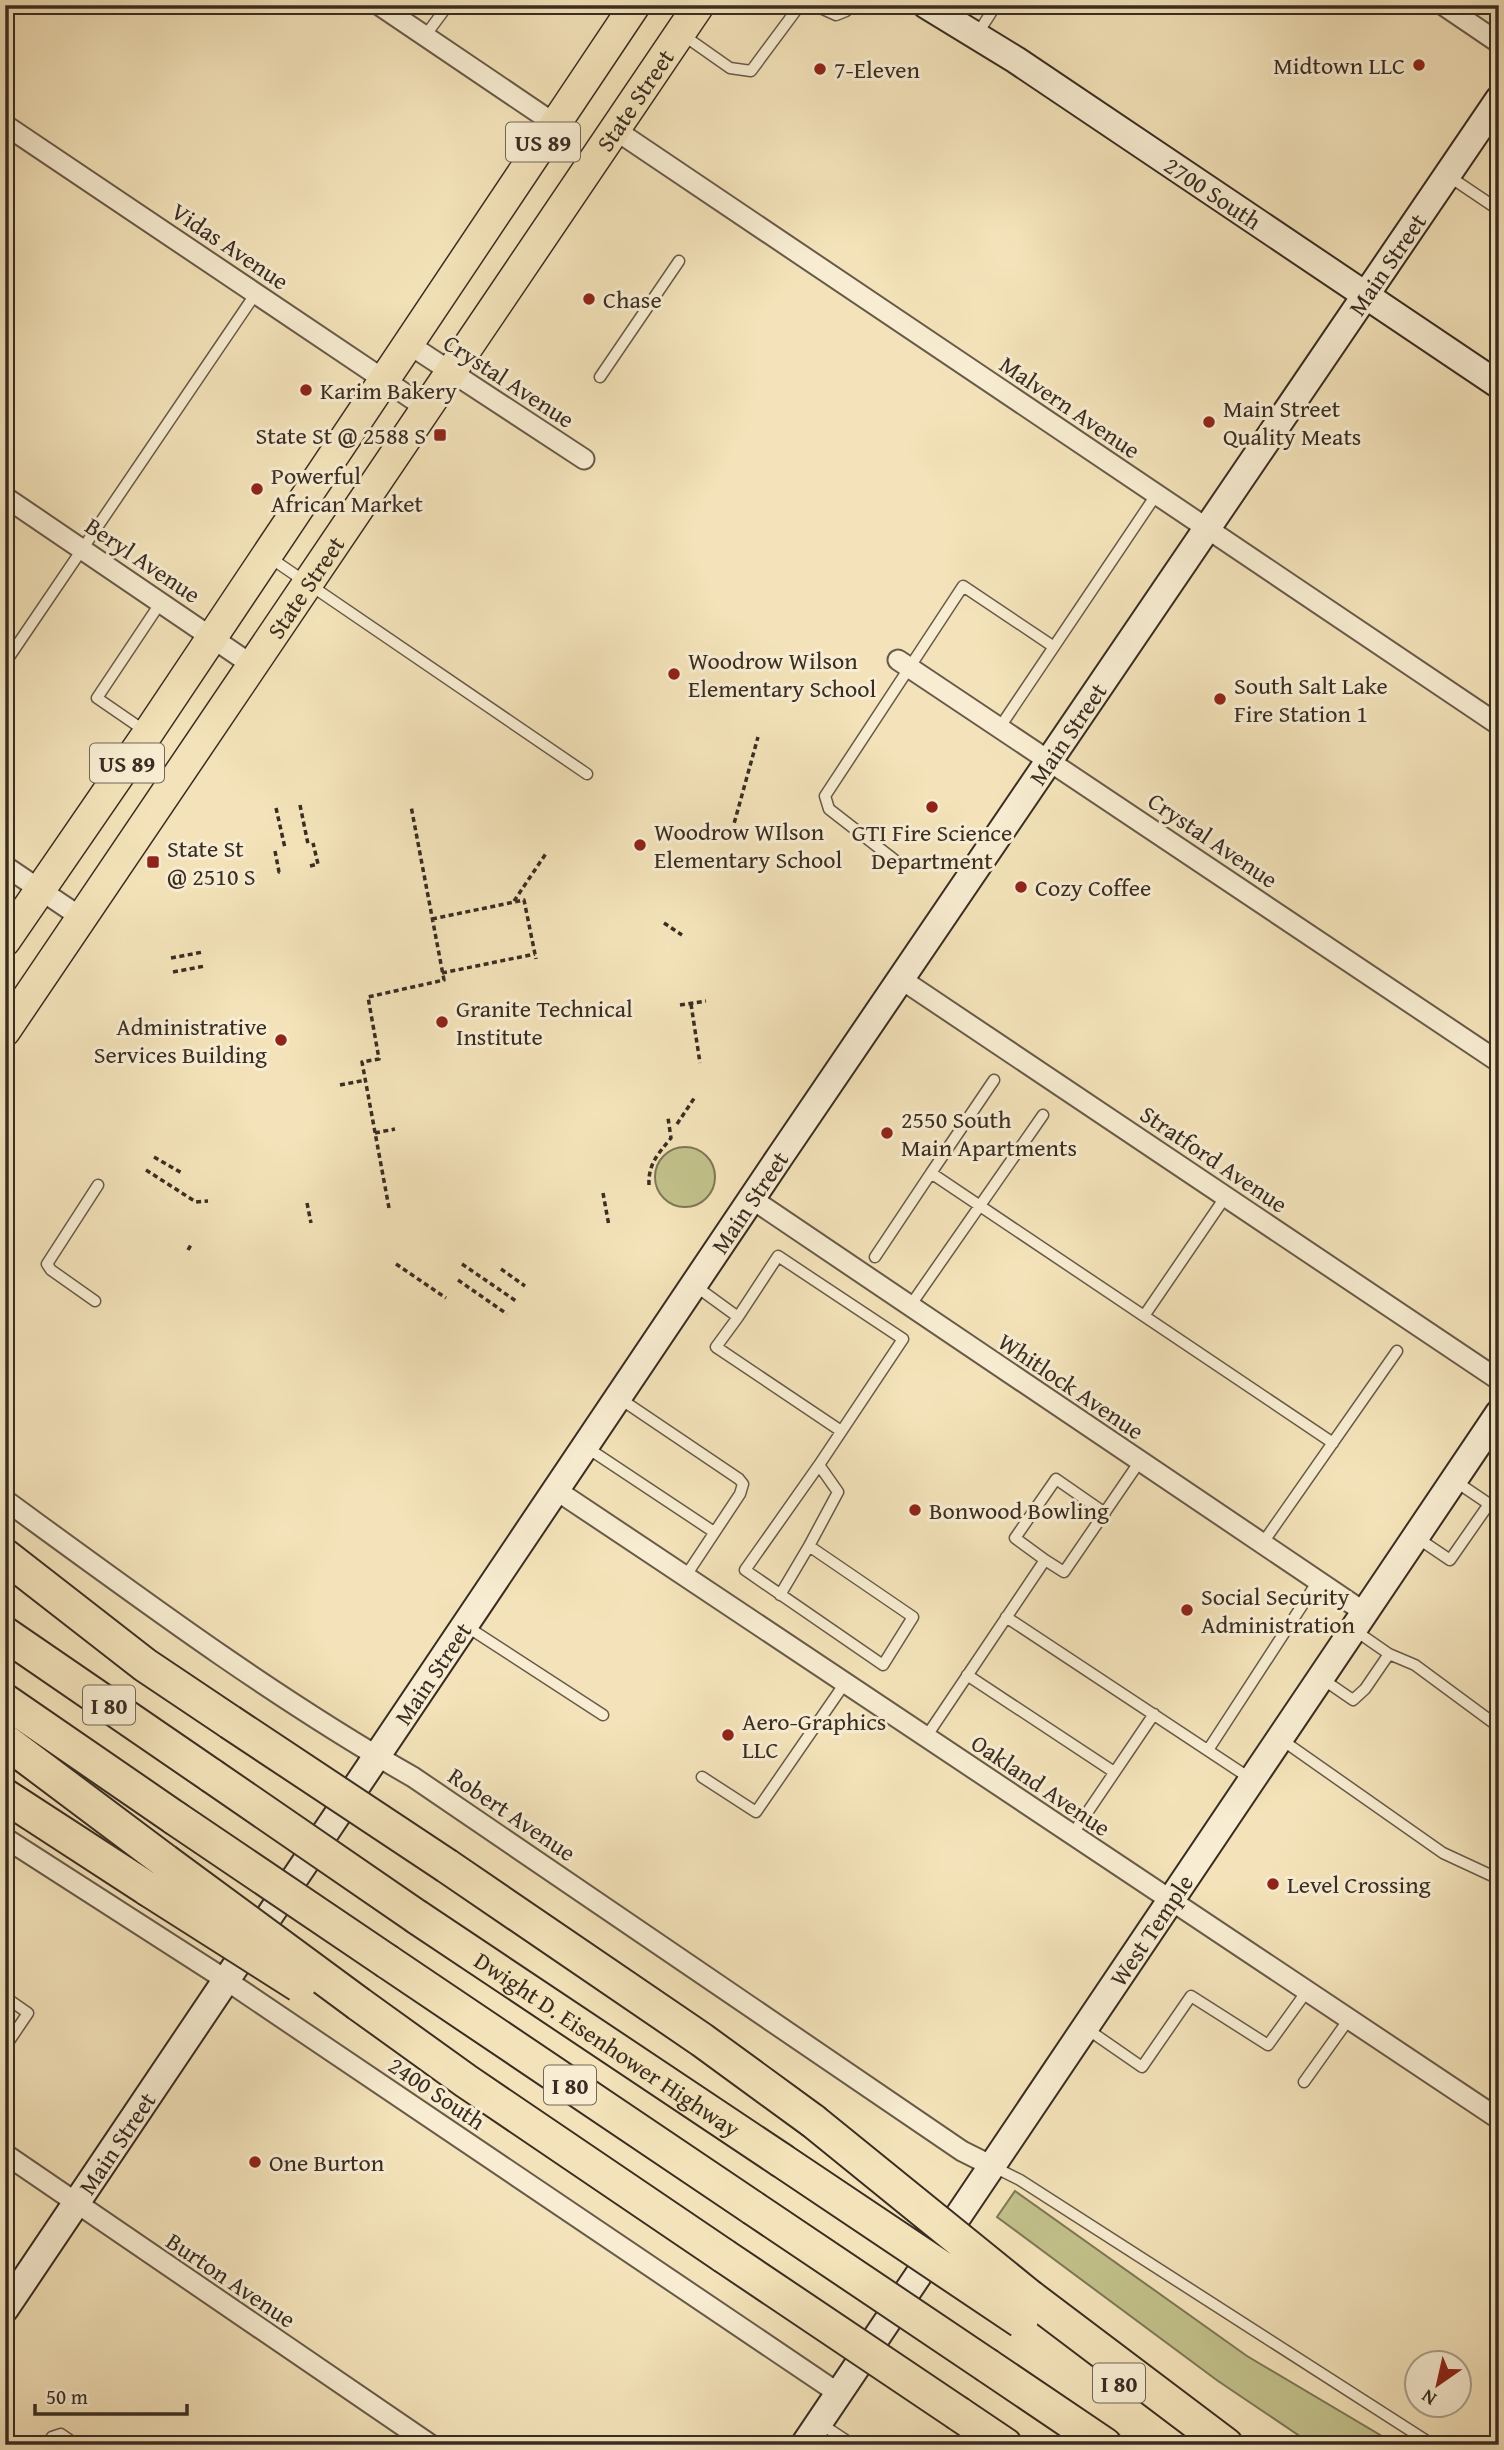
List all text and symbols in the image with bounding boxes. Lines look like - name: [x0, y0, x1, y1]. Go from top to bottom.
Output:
- street label: State Street: [587, 41, 682, 158]
- place label: Midtown LLC: [1273, 48, 1405, 83]
- place label: 7-Eleven: [834, 52, 921, 87]
- marker: Midtown LLC: [1411, 57, 1427, 73]
- marker: 7-Eleven: [812, 61, 828, 77]
- road number: US 89: [506, 122, 580, 162]
- street label: 2700 South: [1157, 147, 1269, 238]
- street label: Vidas Avenue: [164, 194, 296, 298]
- street label: Main Street: [1339, 205, 1435, 322]
- place label: Chase: [603, 282, 662, 317]
- marker: Chase: [581, 291, 597, 307]
- street label: Crystal Avenue: [437, 325, 581, 437]
- street label: Malvern Avenue: [993, 347, 1147, 467]
- place label: Karim Bakery: [320, 373, 457, 408]
- marker: Karim Bakery: [298, 382, 314, 398]
- place label: Main Street Quality Meats: [1223, 391, 1361, 454]
- marker: Main Street Quality Meats: [1201, 414, 1217, 430]
- place label: State St @ 2588 S: [256, 418, 426, 453]
- marker: State St @ 2588 S: [432, 427, 448, 443]
- place label: Powerful African Market: [271, 458, 424, 521]
- marker: Powerful African Market: [249, 481, 265, 497]
- street label: Beryl Avenue: [78, 508, 208, 612]
- street label: State Street: [258, 528, 353, 645]
- place label: Woodrow Wilson Elementary School: [688, 643, 876, 706]
- marker: Woodrow Wilson Elementary School: [666, 666, 682, 682]
- place label: South Salt Lake Fire Station 1: [1234, 668, 1388, 731]
- street label: Main Street: [1020, 675, 1115, 792]
- marker: South Salt Lake Fire Station 1: [1212, 691, 1228, 707]
- road number: US 89: [90, 744, 164, 782]
- street label: Crystal Avenue: [1141, 784, 1285, 896]
- marker: GTI Fire Science Department: [924, 799, 940, 815]
- place label: Woodrow WIlson Elementary School: [654, 814, 842, 877]
- place label: GTI Fire Science Department: [852, 815, 1012, 878]
- place label: State St @ 2510 S: [167, 831, 255, 894]
- marker: Woodrow WIlson Elementary School: [632, 837, 648, 853]
- marker: State St @ 2510 S: [145, 854, 161, 870]
- place label: Cozy Coffee: [1035, 870, 1151, 905]
- marker: Cozy Coffee: [1013, 879, 1029, 895]
- place label: Granite Technical Institute: [456, 991, 633, 1054]
- place label: Administrative Services Building: [94, 1009, 267, 1072]
- marker: Granite Technical Institute: [434, 1014, 450, 1030]
- marker: Administrative Services Building: [273, 1032, 289, 1048]
- street label: Stratford Avenue: [1133, 1097, 1295, 1221]
- place label: 2550 South Main Apartments: [901, 1102, 1077, 1165]
- marker: 2550 South Main Apartments: [879, 1125, 895, 1141]
- street label: Main Street: [702, 1143, 797, 1260]
- street label: Whitlock Avenue: [991, 1324, 1151, 1448]
- place label: Bonwood Bowling: [929, 1493, 1109, 1528]
- marker: Bonwood Bowling: [907, 1502, 923, 1518]
- place label: Social Security Administration: [1201, 1579, 1355, 1642]
- marker: Social Security Administration: [1179, 1602, 1195, 1618]
- street label: Main Street: [385, 1614, 480, 1732]
- road number: I 80: [83, 1686, 135, 1724]
- place label: Aero-Graphics LLC: [742, 1704, 886, 1767]
- street label: Oakland Avenue: [964, 1725, 1118, 1845]
- marker: Aero-Graphics LLC: [720, 1727, 736, 1743]
- street label: Robert Avenue: [441, 1758, 583, 1870]
- street label: West Temple: [1101, 1867, 1201, 1993]
- place label: Level Crossing: [1287, 1867, 1431, 1902]
- marker: Level Crossing: [1265, 1876, 1281, 1892]
- street label: Dwight D. Eisenhower Highway: [468, 1943, 747, 2146]
- street label: 2400 South: [381, 2048, 493, 2139]
- road number: I 80: [544, 2066, 596, 2104]
- street label: Main Street: [69, 2084, 164, 2201]
- place label: One Burton: [269, 2145, 385, 2180]
- marker: One Burton: [247, 2154, 263, 2170]
- street label: Burton Avenue: [159, 2224, 303, 2336]
- north arrow: [1402, 2348, 1472, 2418]
- road number: I 80: [1093, 2364, 1145, 2402]
- scale bar: [35, 2373, 187, 2417]
- text: 50 m: [46, 2381, 88, 2412]
- text: N: [1415, 2383, 1442, 2413]

